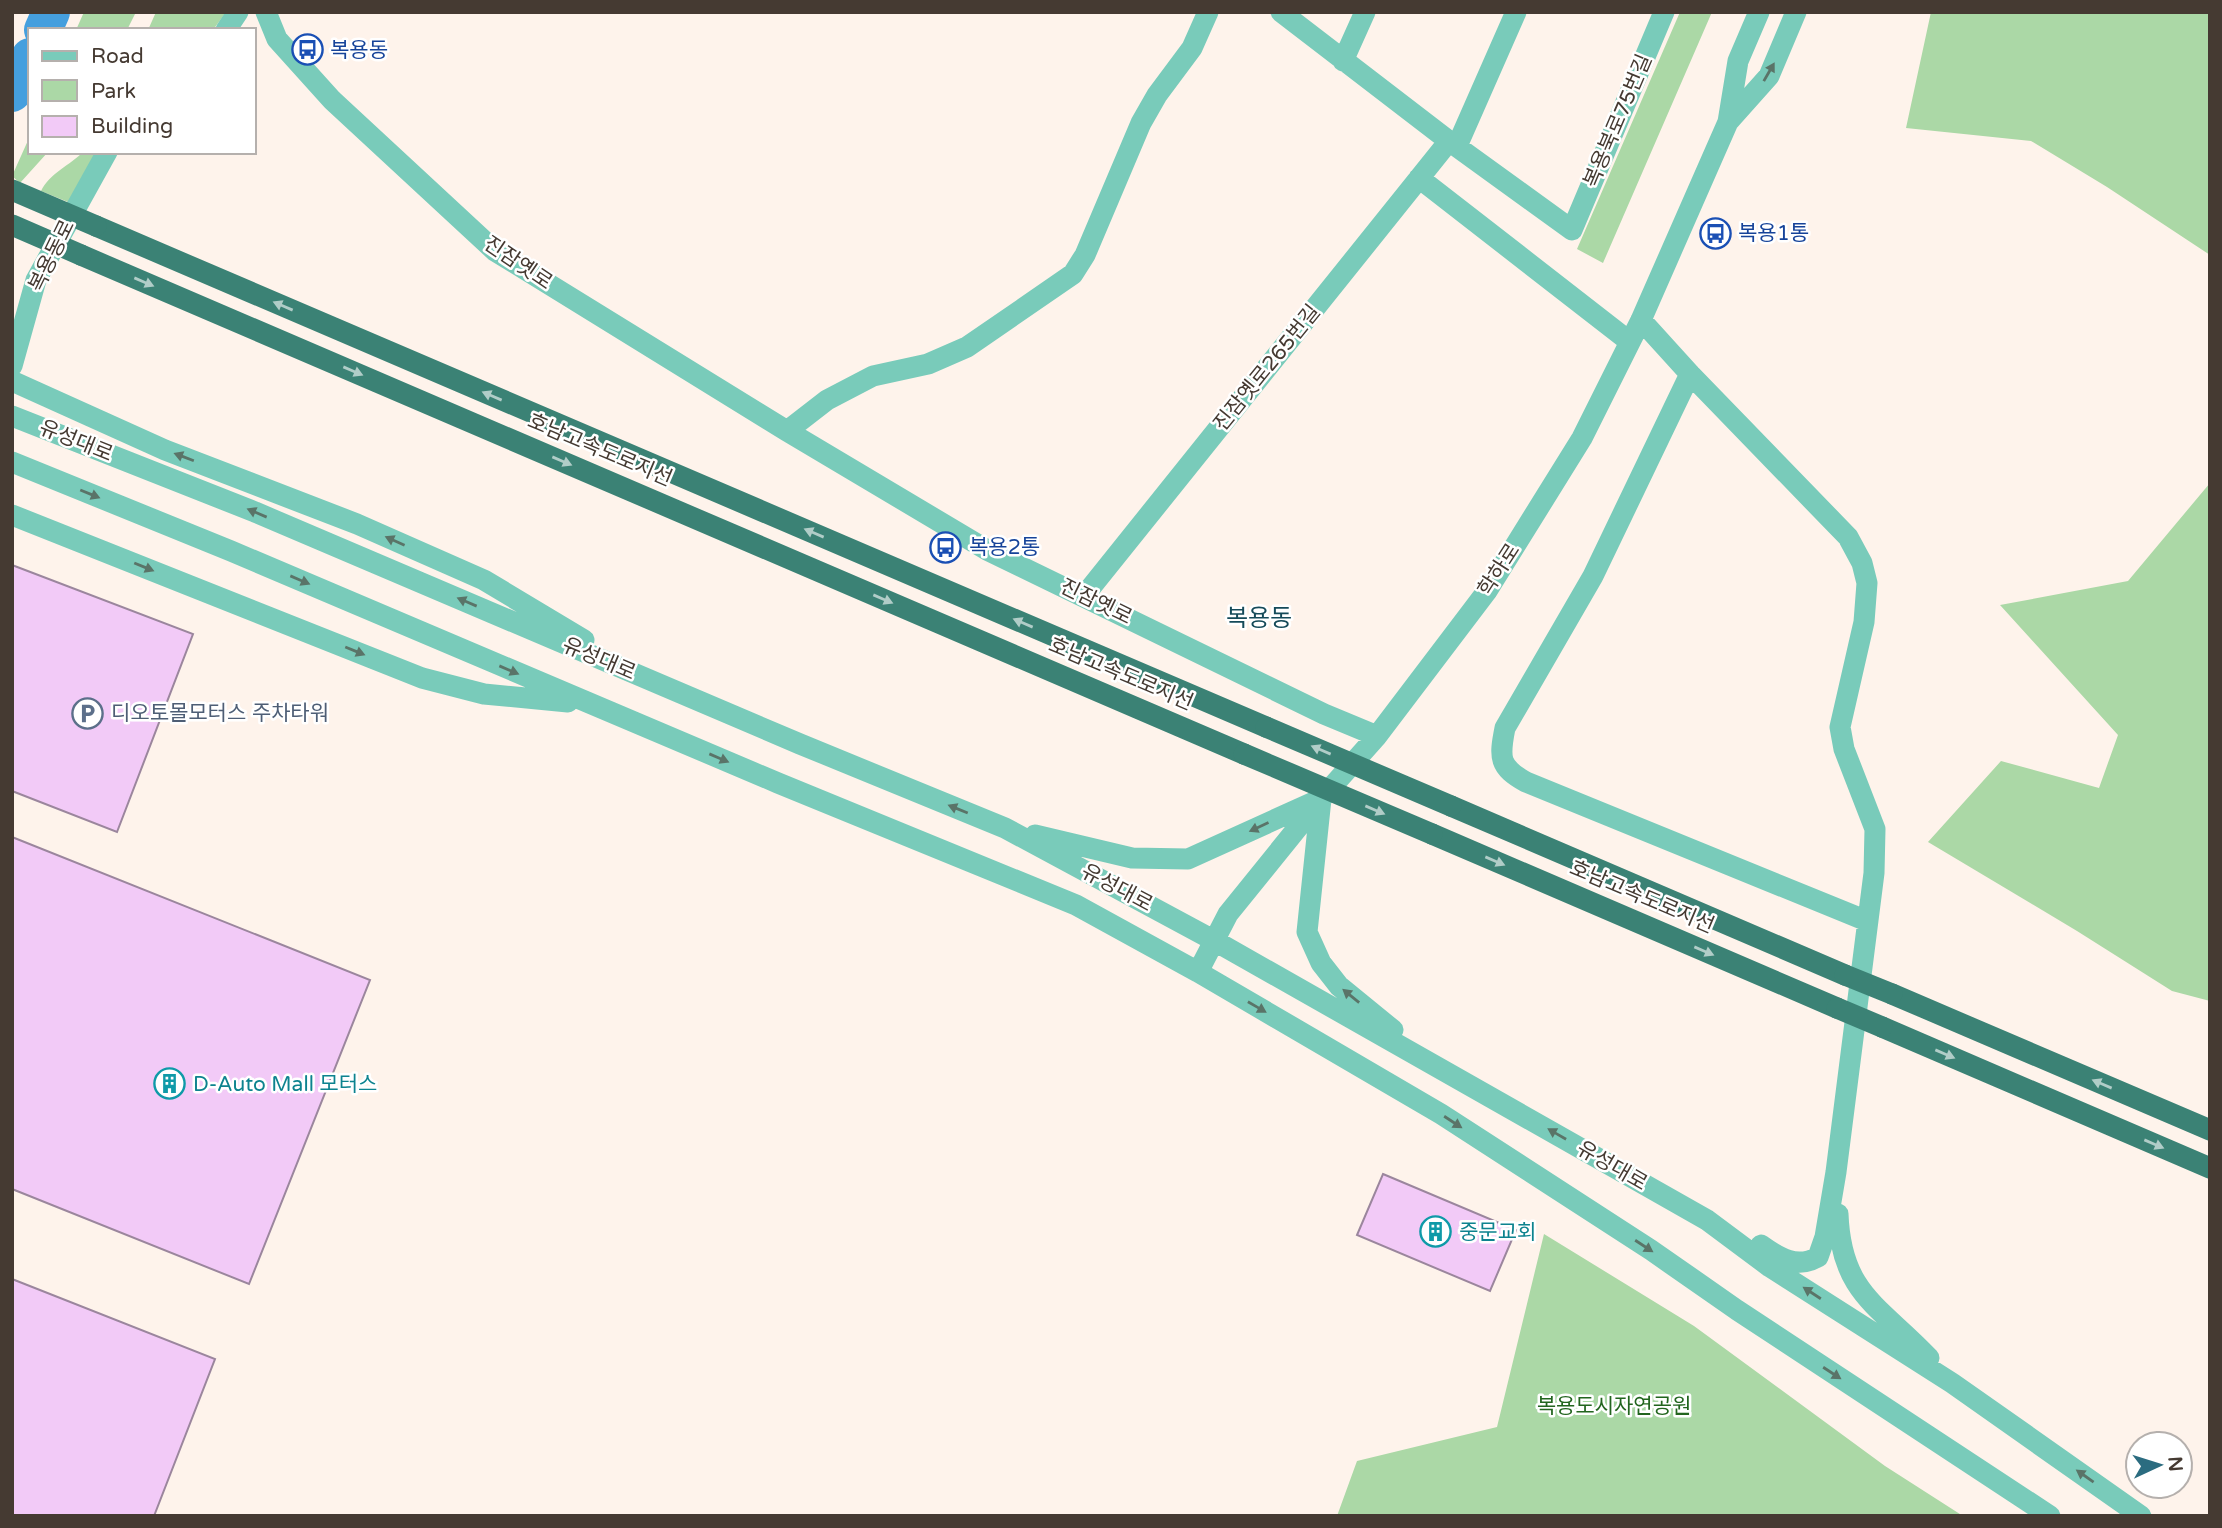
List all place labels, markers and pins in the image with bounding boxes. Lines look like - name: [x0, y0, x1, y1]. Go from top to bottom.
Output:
- bus stop icon: 복용동: [290, 33, 324, 67]
- place label: 복용동: [330, 38, 388, 63]
- bus stop icon: 복용1통: [1698, 216, 1732, 250]
- place label: 복용1통: [1738, 221, 1809, 246]
- bus stop icon: 복용2통: [929, 530, 963, 564]
- place label: 복용2통: [969, 535, 1040, 560]
- parking icon: 디오토몰모터스 주차타워: [71, 696, 105, 730]
- place label: 디오토몰모터스 주차타워: [111, 701, 329, 726]
- building icon: D-Auto Mall 모터스: [153, 1067, 187, 1101]
- place label: D-Auto Mall 모터스: [193, 1072, 377, 1097]
- building icon: 중문교회: [1419, 1215, 1453, 1249]
- place label: 중문교회: [1459, 1220, 1536, 1245]

